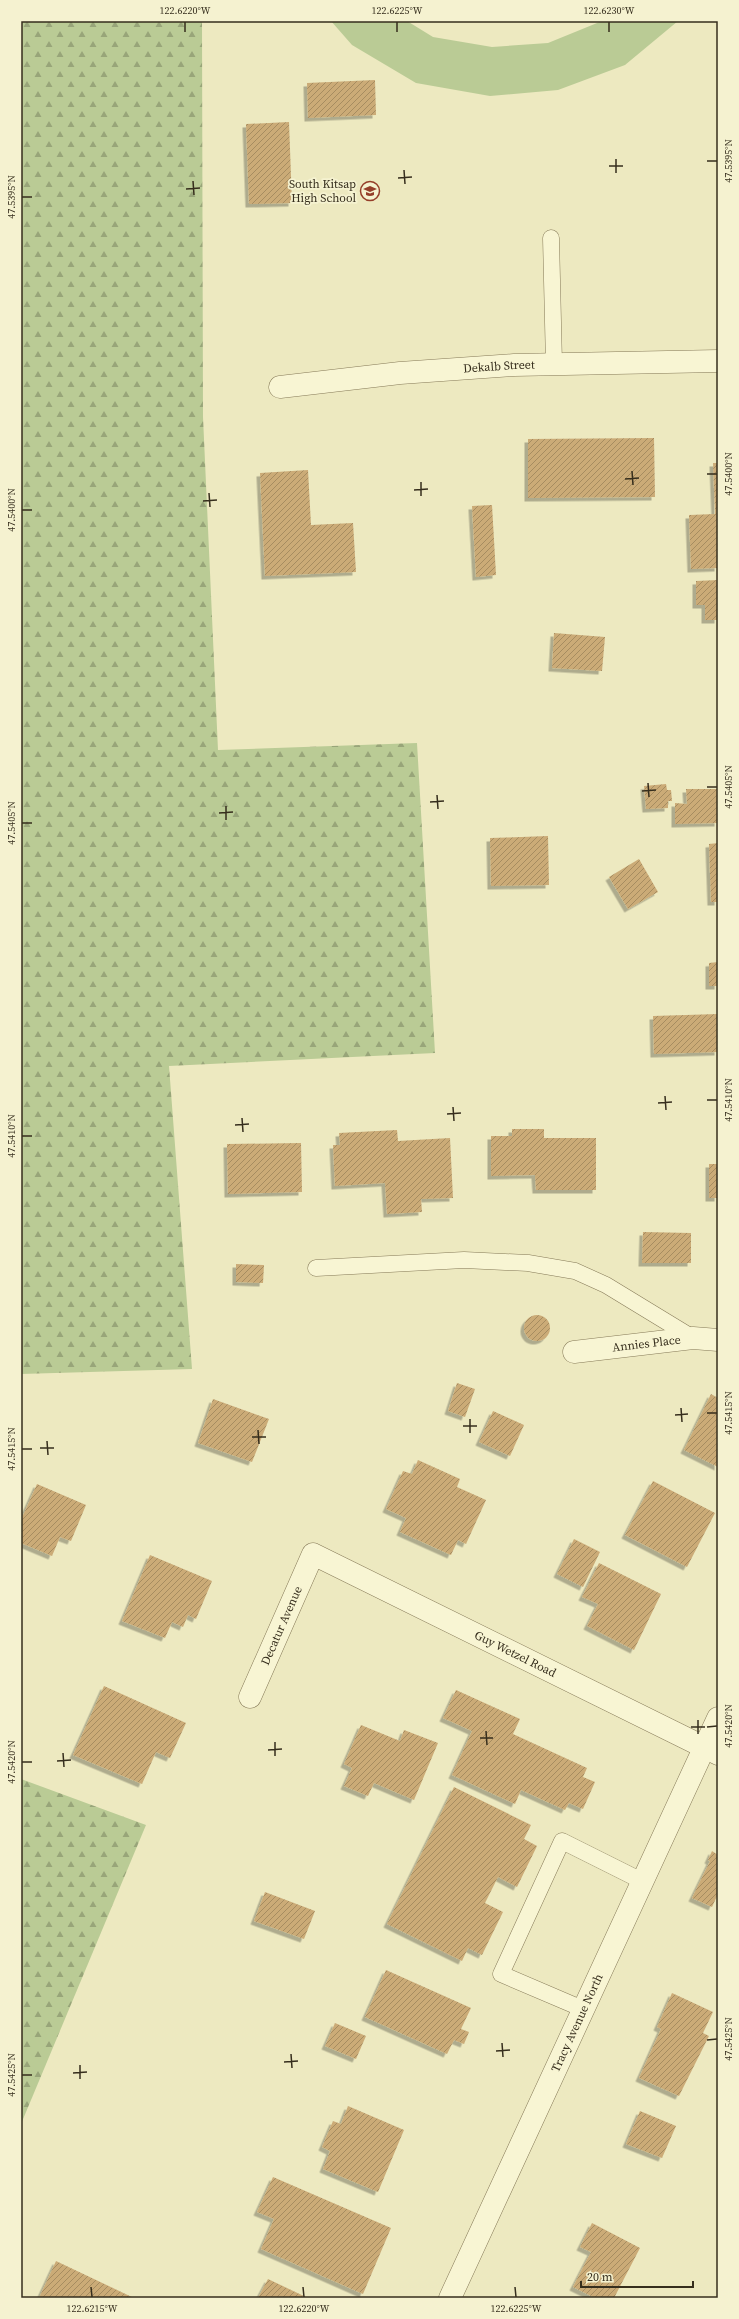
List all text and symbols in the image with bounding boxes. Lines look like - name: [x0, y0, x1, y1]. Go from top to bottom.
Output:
- text: 122.6220°W: [160, 4, 211, 17]
- text: 122.6225°W: [372, 4, 423, 17]
- text: 122.6230°W: [584, 4, 635, 17]
- text: 47.5395°N: [722, 139, 735, 183]
- text: 47.5395°N: [5, 175, 18, 219]
- place label: South Kitsap High School: [289, 176, 356, 206]
- school or university icon: South Kitsap High School: [359, 180, 381, 202]
- street label: Dekalb Street: [463, 357, 535, 377]
- text: 47.5400°N: [722, 452, 735, 496]
- text: 47.5400°N: [5, 488, 18, 532]
- text: 47.5405°N: [722, 765, 735, 809]
- text: 47.5405°N: [5, 801, 18, 845]
- text: 47.5410°N: [722, 1078, 735, 1122]
- text: 47.5410°N: [5, 1114, 18, 1158]
- street label: Annies Place: [611, 1332, 682, 1355]
- text: 47.5415°N: [722, 1391, 735, 1435]
- text: 47.5415°N: [5, 1427, 18, 1471]
- street label: Decatur Avenue: [257, 1584, 306, 1668]
- street label: Guy Wetzel Road: [472, 1627, 559, 1681]
- text: 47.5420°N: [722, 1704, 735, 1748]
- text: 47.5420°N: [5, 1740, 18, 1784]
- street label: Tracy Avenue North: [547, 1971, 607, 2075]
- text: 47.5425°N: [722, 2017, 735, 2061]
- text: 47.5425°N: [5, 2053, 18, 2097]
- scale bar: [581, 2263, 693, 2289]
- text: 20 m: [587, 2269, 613, 2285]
- text: 122.6215°W: [67, 2302, 118, 2315]
- text: 122.6220°W: [279, 2302, 330, 2315]
- text: 122.6225°W: [491, 2302, 542, 2315]

